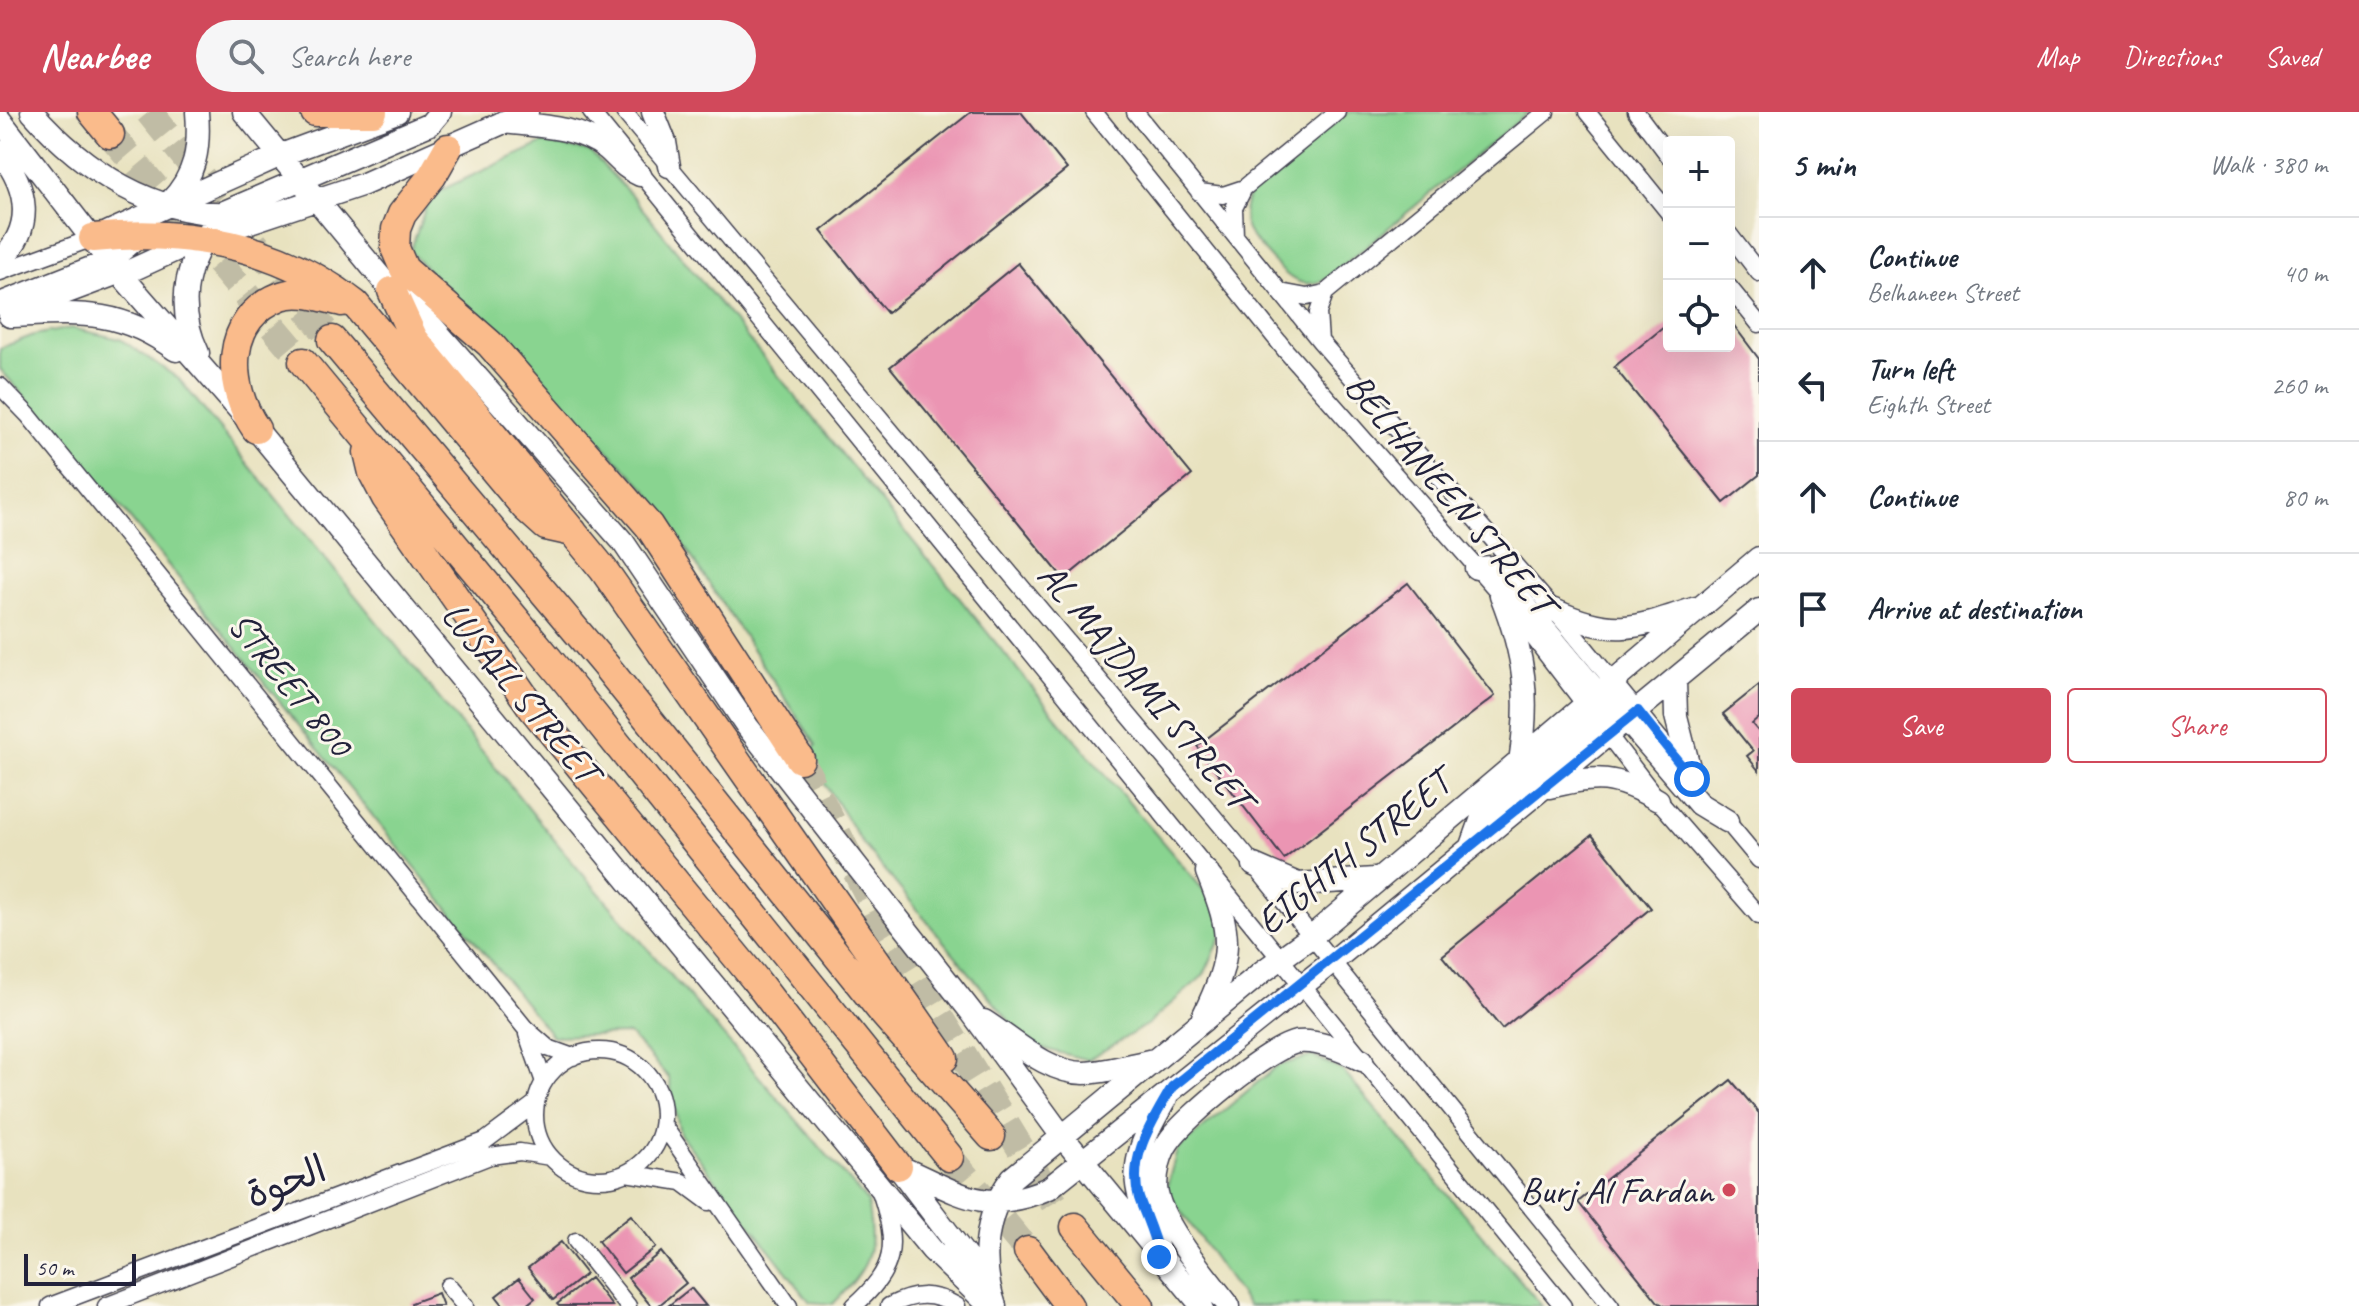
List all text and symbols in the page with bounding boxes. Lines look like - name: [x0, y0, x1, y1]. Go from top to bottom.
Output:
- search box: [196, 20, 756, 92]
- text: Nearbee: [40, 33, 148, 80]
- icon: search: [224, 34, 268, 78]
- text: Search here: [288, 37, 410, 75]
- text: Map: [2036, 39, 2079, 74]
- text: Directions: [2123, 39, 2221, 74]
- text: Saved: [2265, 39, 2319, 74]
- map controls: [1663, 136, 1735, 352]
- button: +: [1663, 136, 1735, 208]
- text: 5 min: [1791, 143, 1856, 186]
- text: Walk · 380 m: [2210, 148, 2327, 181]
- button: −: [1663, 208, 1735, 280]
- text: Continue: [1867, 238, 1957, 276]
- icon: ahead: [1791, 251, 1835, 295]
- text: 40 m: [2283, 257, 2327, 290]
- text: Belhaneen Street: [1867, 276, 2019, 309]
- button: locate: [1663, 280, 1735, 352]
- text: Turn left: [1867, 350, 1954, 388]
- street label: BELHANEEN STREET: [1335, 363, 1571, 632]
- icon: left: [1791, 363, 1835, 407]
- text: 260 m: [2271, 369, 2327, 402]
- text: Eighth Street: [1867, 388, 1990, 421]
- icon: ahead: [1791, 475, 1835, 519]
- text: Continue: [1867, 478, 1957, 516]
- text: 80 m: [2283, 481, 2327, 514]
- street label: AL MAJDAMI STREET: [1028, 553, 1268, 827]
- icon: arrive: [1791, 587, 1835, 631]
- text: Arrive at destination: [1867, 590, 2082, 628]
- street label: LUSAIL STREET: [432, 592, 615, 798]
- street label: STREET 800: [218, 602, 365, 768]
- button: Save: [1791, 688, 2051, 763]
- button: Share: [2067, 688, 2327, 763]
- street label: EIGHTH STREET: [1247, 753, 1467, 945]
- route start: [1674, 761, 1710, 797]
- street label: الحوة: [239, 1145, 333, 1219]
- place label: Burj Al Fardan: [1520, 1167, 1715, 1214]
- marker: Burj Al Fardan: [1720, 1181, 1738, 1199]
- route end: [1141, 1239, 1177, 1275]
- scale bar: [24, 1250, 136, 1286]
- text: 50 m: [36, 1254, 73, 1282]

